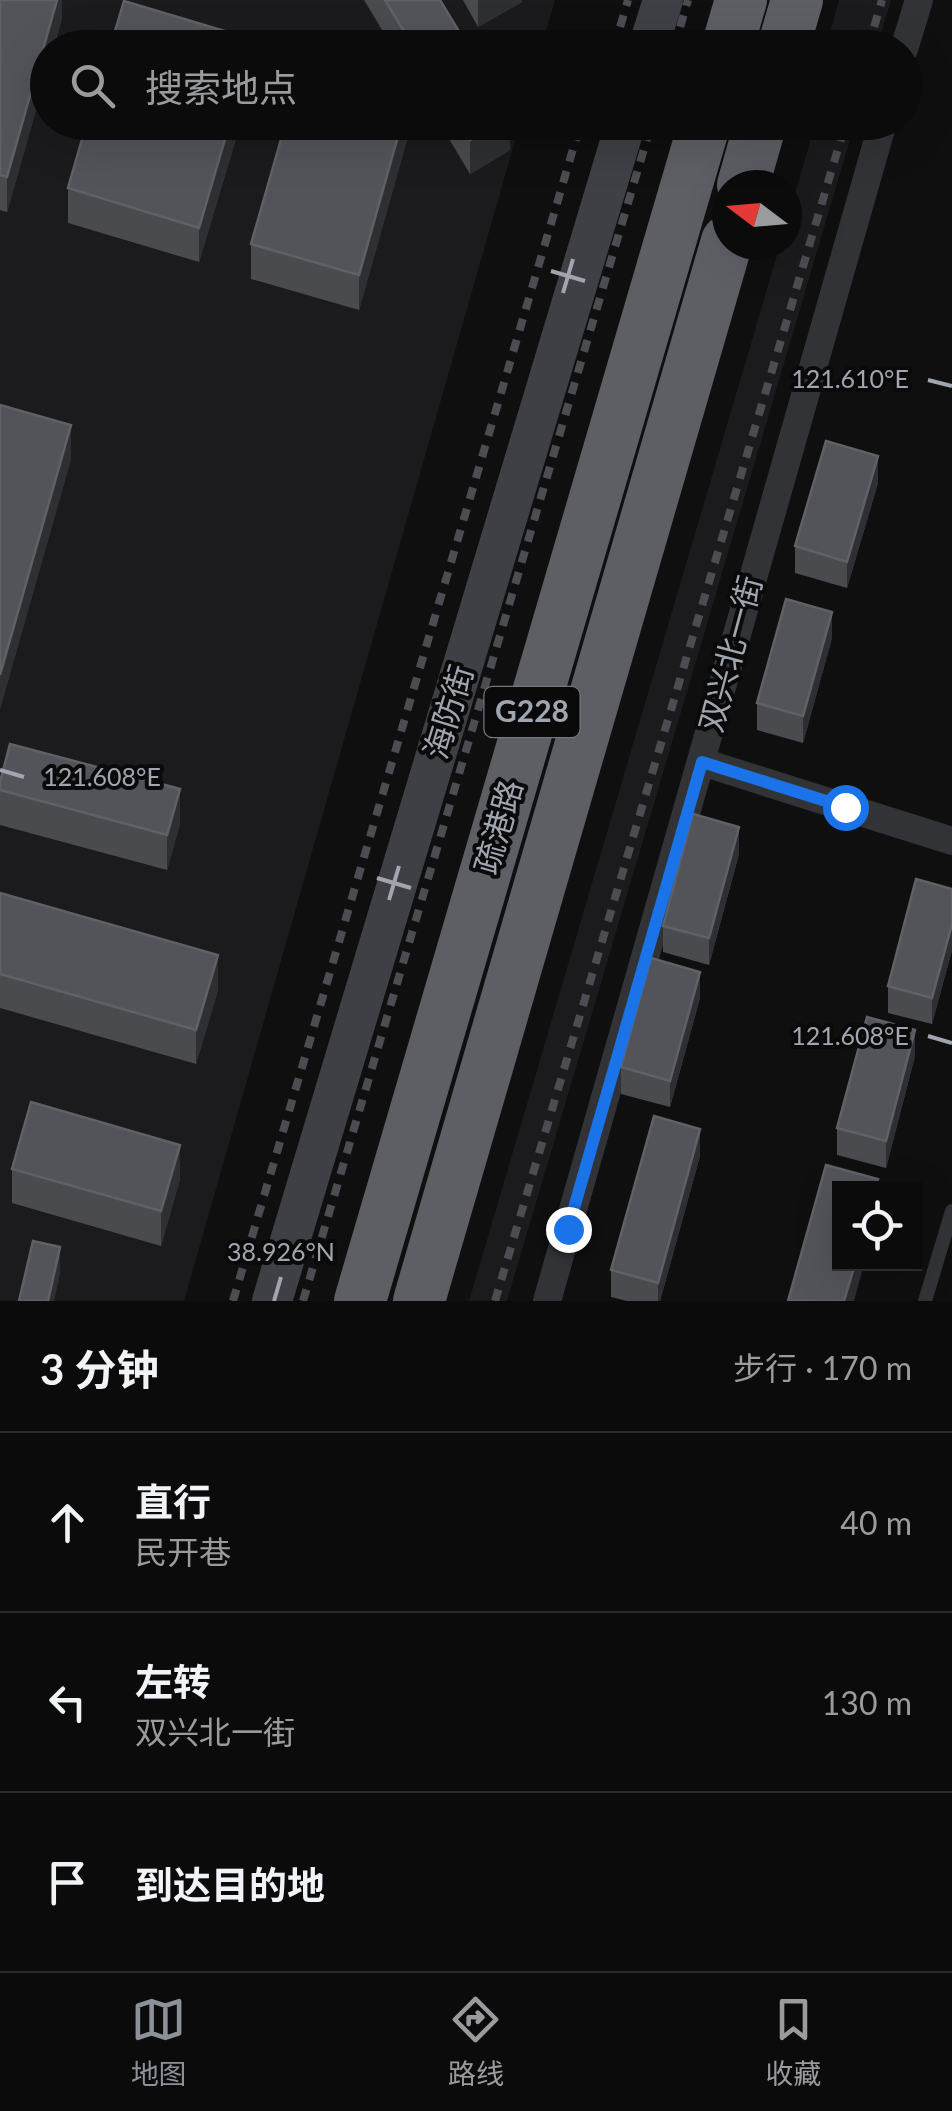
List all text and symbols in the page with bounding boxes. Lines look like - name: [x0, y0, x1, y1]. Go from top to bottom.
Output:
- search box: [30, 30, 922, 140]
- icon: search: [65, 58, 120, 113]
- text: 搜索地点: [145, 64, 297, 110]
- north arrow: [712, 170, 802, 260]
- text: 121.610°E: [791, 363, 909, 393]
- street label: 双兴北一街: [690, 571, 769, 736]
- street label: 海防街: [415, 660, 480, 763]
- road number: G228: [484, 687, 580, 737]
- text: 121.608°E: [43, 761, 161, 791]
- street label: 疏港路: [466, 775, 530, 878]
- route start: [823, 785, 869, 831]
- text: 121.608°E: [791, 1020, 909, 1050]
- map controls: [832, 1181, 922, 1271]
- button: locate: [832, 1181, 922, 1271]
- route end: [546, 1207, 592, 1253]
- text: 38.926°N: [227, 1236, 335, 1266]
- text: 3 分钟: [40, 1344, 159, 1394]
- text: 步行 · 170 m: [733, 1348, 912, 1387]
- text: 直行: [135, 1478, 211, 1524]
- icon: ahead: [40, 1495, 95, 1550]
- text: 40 m: [840, 1503, 912, 1542]
- text: 民开巷: [135, 1532, 231, 1571]
- text: 左转: [135, 1658, 211, 1704]
- icon: left: [40, 1675, 95, 1730]
- text: 130 m: [822, 1683, 912, 1722]
- text: 双兴北一街: [135, 1712, 295, 1751]
- icon: arrive: [40, 1855, 95, 1910]
- text: 到达目的地: [135, 1861, 325, 1907]
- tab: 地图: [131, 1992, 187, 2092]
- tab: 路线: [448, 1992, 504, 2092]
- tab: 收藏: [765, 1992, 821, 2092]

